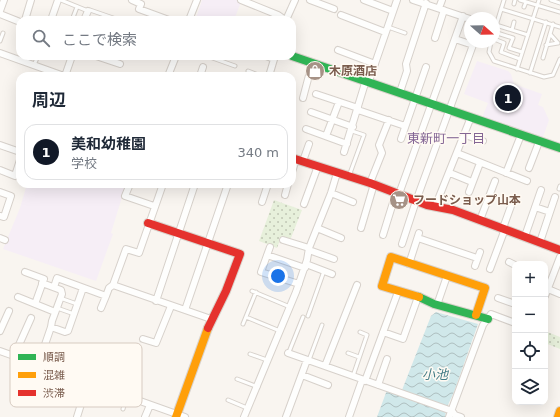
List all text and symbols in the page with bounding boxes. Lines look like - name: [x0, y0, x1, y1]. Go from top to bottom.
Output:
- north arrow: [464, 12, 500, 48]
- search box: [16, 16, 296, 60]
- icon: search: [30, 27, 52, 49]
- text: ここで検索: [62, 31, 137, 49]
- shop icon: 木原酒店: [304, 60, 326, 82]
- place label: 木原酒店: [329, 64, 377, 78]
- pin: 1: [495, 83, 521, 113]
- text: 周辺: [32, 90, 66, 110]
- district label: 東新町一丁目: [407, 131, 485, 146]
- text: 美和幼稚園: [71, 135, 146, 153]
- text: 1: [41, 145, 51, 160]
- text: 340 m: [237, 145, 279, 160]
- text: 学校: [71, 156, 97, 171]
- supermarket icon: フードショップ山本: [388, 189, 410, 211]
- place label: フードショップ山本: [413, 193, 521, 207]
- map controls: [512, 261, 548, 405]
- button: +: [512, 261, 548, 297]
- your location: [268, 266, 288, 286]
- button: −: [512, 297, 548, 333]
- button: locate: [512, 333, 548, 369]
- legend: [10, 343, 142, 407]
- text: 順調: [43, 351, 65, 364]
- water label: 小池: [422, 367, 450, 382]
- text: 混雑: [43, 369, 65, 382]
- button: layers: [512, 369, 548, 405]
- text: 渋滞: [43, 387, 65, 400]

